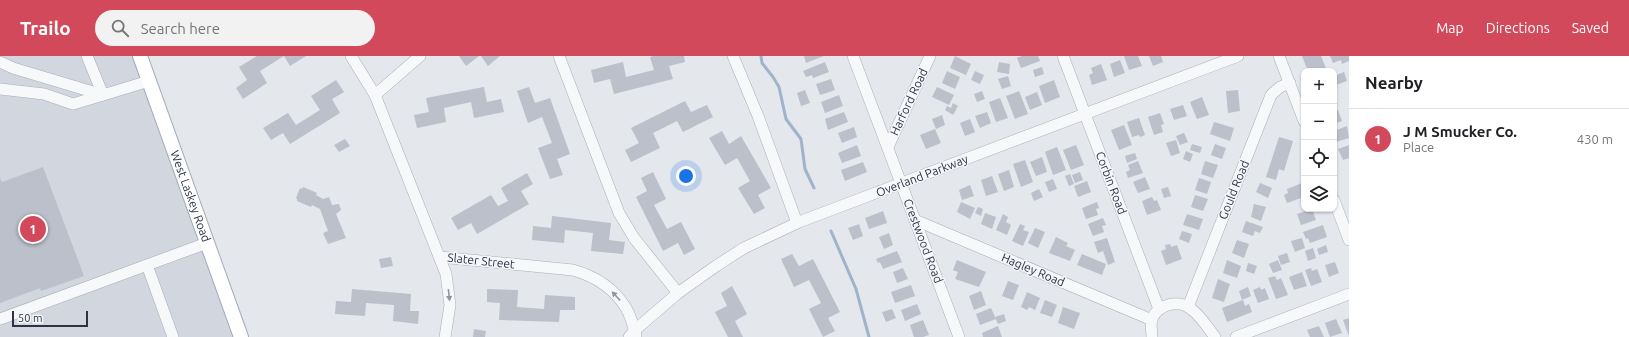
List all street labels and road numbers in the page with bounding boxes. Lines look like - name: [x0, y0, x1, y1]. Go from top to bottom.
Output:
- street label: Harford Road: [887, 66, 930, 137]
- street label: West Laskey Road: [168, 148, 213, 244]
- street label: Corbin Road: [1094, 150, 1129, 216]
- street label: Overland Parkway: [874, 152, 970, 199]
- street label: Gould Road: [1216, 158, 1251, 221]
- street label: Crestwood Road: [901, 197, 946, 285]
- street label: Slater Street: [447, 250, 516, 271]
- street label: Hagley Road: [1000, 250, 1067, 289]

